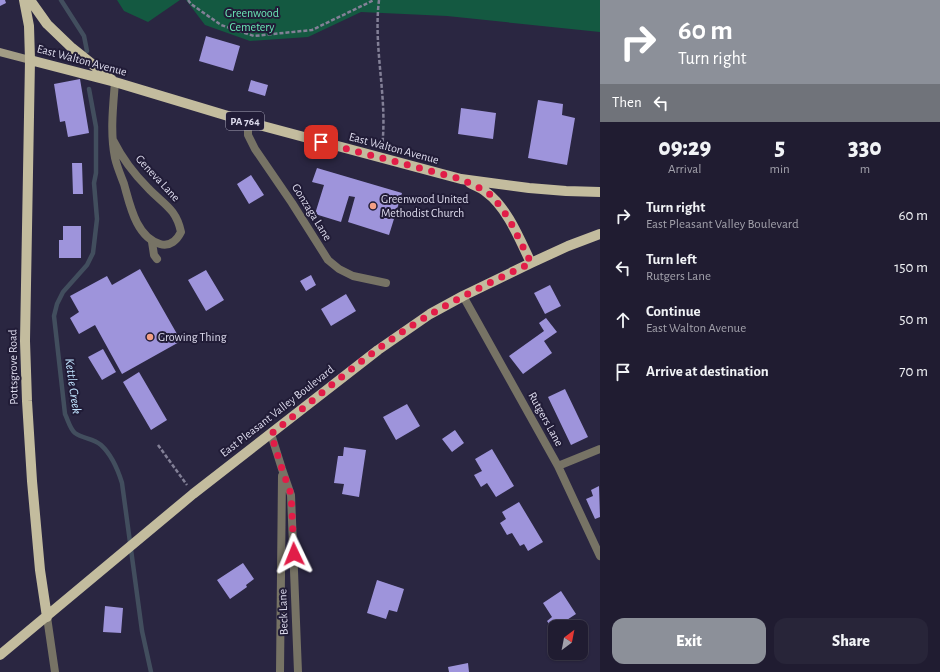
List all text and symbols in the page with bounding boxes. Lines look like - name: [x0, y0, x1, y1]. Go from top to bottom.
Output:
- park label: Greenwood Cemetery: [225, 7, 279, 34]
- icon: right: [612, 16, 664, 68]
- text: 60 m: [678, 17, 733, 45]
- street label: East Walton Avenue: [36, 42, 128, 78]
- text: Turn right: [678, 50, 747, 68]
- icon: left: [650, 92, 672, 114]
- text: Then: [612, 95, 642, 110]
- road number: PA 764: [226, 112, 264, 130]
- pin: [304, 125, 338, 159]
- street label: East Walton Avenue: [348, 130, 440, 166]
- icon: arrive: [310, 131, 332, 153]
- text: 09:29: [658, 136, 711, 160]
- text: 5: [774, 136, 785, 160]
- text: 330: [848, 136, 882, 160]
- street label: Geneva Lane: [134, 152, 182, 204]
- text: Arrival: [668, 163, 701, 176]
- text: min: [770, 163, 790, 176]
- text: m: [860, 163, 870, 176]
- street label: Gonzaga Lane: [290, 181, 334, 243]
- place label: Greenwood United Methodist Church: [381, 193, 469, 219]
- text: Turn right: [646, 200, 705, 215]
- marker: Greenwood United Methodist Church: [368, 201, 378, 211]
- icon: right: [612, 205, 634, 227]
- text: 60 m: [899, 208, 928, 223]
- text: East Pleasant Valley Boulevard: [646, 218, 799, 231]
- text: Turn left: [646, 252, 697, 267]
- icon: left: [612, 257, 634, 279]
- text: 150 m: [894, 260, 928, 275]
- text: Rutgers Lane: [646, 270, 711, 283]
- text: Continue: [646, 304, 701, 319]
- icon: ahead: [612, 309, 634, 331]
- text: 50 m: [899, 312, 928, 327]
- text: East Walton Avenue: [646, 322, 746, 335]
- street label: Pottsgrove Road: [6, 329, 20, 405]
- place label: Growing Thing: [158, 331, 227, 343]
- marker: Growing Thing: [145, 332, 155, 342]
- water label: Kettle Creek: [62, 357, 83, 415]
- icon: arrive: [612, 361, 634, 383]
- street label: East Pleasant Valley Boulevard: [218, 363, 337, 460]
- text: Arrive at destination: [646, 364, 769, 379]
- text: 70 m: [899, 364, 928, 379]
- street label: Rutgers Lane: [526, 390, 566, 448]
- position arrow: [273, 533, 315, 575]
- street label: Beck Lane: [276, 589, 290, 635]
- button: Exit: [612, 618, 766, 664]
- button: Share: [774, 618, 928, 664]
- north arrow: [548, 620, 588, 660]
- map controls: [548, 620, 588, 660]

